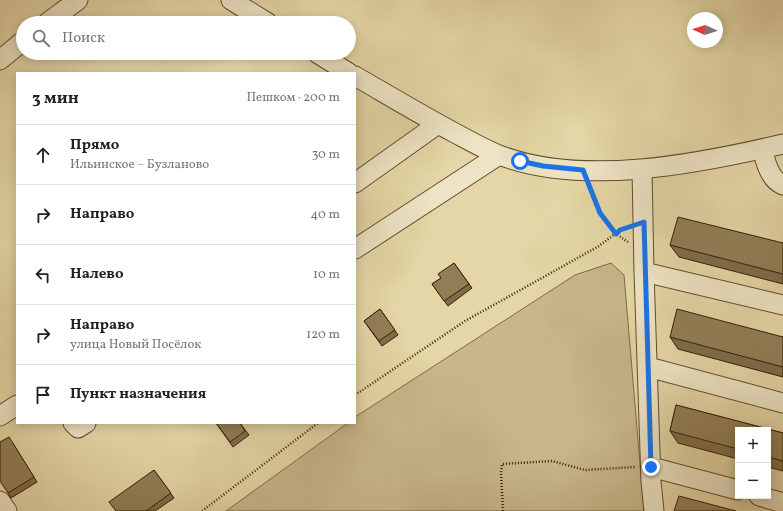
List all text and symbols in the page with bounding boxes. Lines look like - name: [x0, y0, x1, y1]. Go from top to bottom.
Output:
- north arrow: [687, 12, 723, 48]
- search box: [16, 16, 356, 60]
- icon: search: [30, 27, 52, 49]
- text: Поиск: [62, 28, 105, 49]
- text: 3 мин: [32, 87, 79, 110]
- text: Пешком · 200 m: [246, 89, 340, 107]
- text: Прямо: [70, 135, 119, 156]
- icon: ahead: [32, 144, 54, 166]
- text: 30 m: [312, 146, 340, 164]
- route start: [511, 152, 529, 170]
- text: Ильинское – Бузланово: [70, 156, 209, 174]
- icon: right: [32, 204, 54, 226]
- text: Направо: [70, 204, 134, 225]
- text: 40 m: [311, 206, 340, 224]
- icon: left: [32, 264, 54, 286]
- text: Налево: [70, 264, 124, 285]
- text: 10 m: [313, 266, 340, 284]
- text: Направо: [70, 315, 134, 336]
- icon: right: [32, 324, 54, 346]
- text: 120 m: [306, 326, 340, 344]
- text: улица Новый Посёлок: [70, 336, 201, 354]
- icon: arrive: [32, 384, 54, 406]
- text: Пункт назначения: [70, 384, 206, 405]
- map controls: [735, 427, 771, 499]
- button: +: [735, 427, 771, 463]
- route end: [642, 458, 660, 476]
- button: −: [735, 463, 771, 499]

